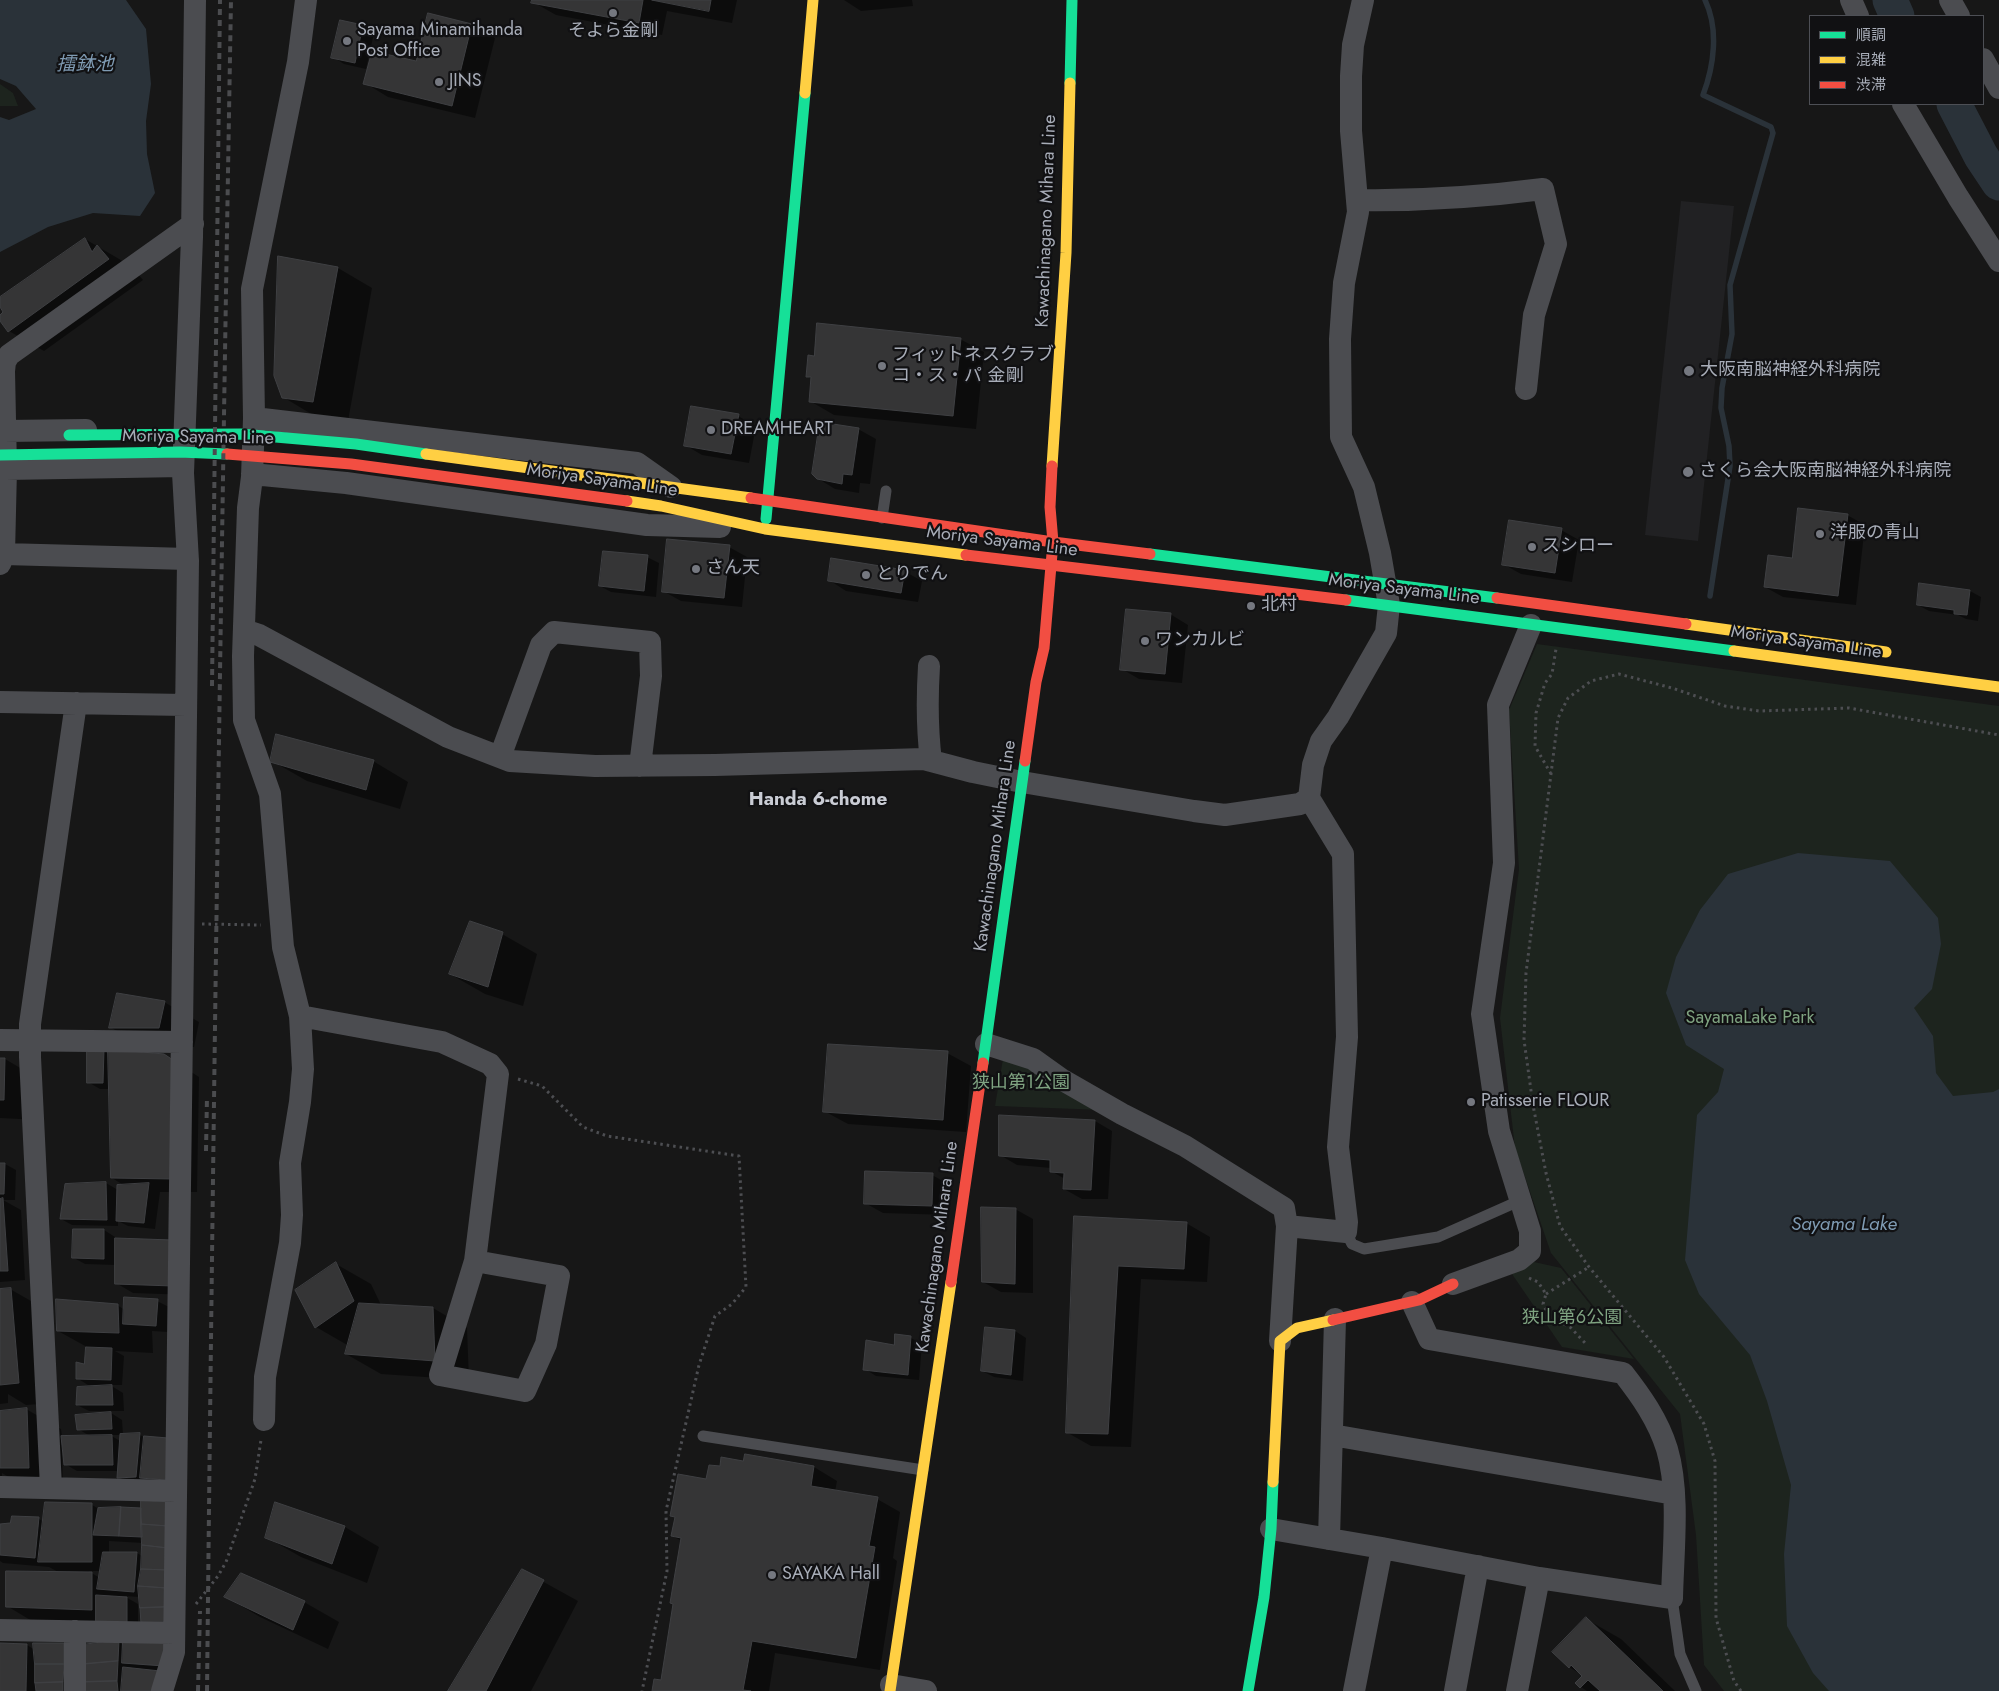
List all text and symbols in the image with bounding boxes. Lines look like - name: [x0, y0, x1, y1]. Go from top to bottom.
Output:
- marker: そよら金剛: [607, 7, 619, 19]
- legend: [1809, 15, 1984, 105]
- place label: Sayama Minamihanda Post Office: [357, 20, 523, 62]
- place label: そよら金剛: [568, 21, 658, 43]
- text: 順調: [1856, 24, 1886, 46]
- marker: Sayama Minamihanda Post Office: [341, 35, 353, 47]
- text: 混雑: [1856, 49, 1886, 71]
- water label: 擂鉢池: [57, 54, 113, 76]
- place label: JINS: [449, 71, 482, 93]
- text: 渋滞: [1856, 74, 1886, 96]
- marker: JINS: [433, 76, 445, 88]
- street label: Kawachinagano Mihara Line: [1032, 114, 1062, 328]
- place label: フィットネスクラブ コ・ス・パ 金剛: [892, 345, 1054, 388]
- marker: フィットネスクラブ コ・ス・パ 金剛: [876, 360, 888, 372]
- place label: 大阪南脳神経外科病院: [1700, 360, 1880, 382]
- marker: 大阪南脳神経外科病院: [1682, 364, 1696, 378]
- place label: DREAMHEART: [721, 419, 833, 441]
- marker: DREAMHEART: [705, 424, 717, 436]
- street label: Moriya Sayama Line: [122, 426, 274, 450]
- street label: Moriya Sayama Line: [525, 460, 679, 502]
- place label: さくら会大阪南脳神経外科病院: [1699, 461, 1951, 483]
- marker: さくら会大阪南脳神経外科病院: [1681, 465, 1695, 479]
- street label: Moriya Sayama Line: [925, 522, 1079, 562]
- place label: 洋服の青山: [1830, 523, 1920, 545]
- marker: 洋服の青山: [1814, 528, 1826, 540]
- place label: スシロー: [1542, 536, 1614, 558]
- marker: スシロー: [1526, 541, 1538, 553]
- place label: さん天: [706, 558, 760, 580]
- marker: さん天: [690, 563, 702, 575]
- place label: とりでん: [876, 564, 948, 586]
- marker: とりでん: [860, 569, 872, 581]
- street label: Moriya Sayama Line: [1327, 570, 1481, 610]
- place label: 北村: [1261, 595, 1297, 617]
- marker: 北村: [1245, 600, 1257, 612]
- street label: Moriya Sayama Line: [1729, 622, 1883, 664]
- place label: ワンカルビ: [1155, 630, 1245, 652]
- marker: ワンカルビ: [1139, 635, 1151, 647]
- street label: Kawachinagano Mihara Line: [970, 739, 1022, 953]
- district label: Handa 6-chome: [749, 789, 887, 811]
- park label: SayamaLake Park: [1686, 1008, 1814, 1030]
- park label: 狭山第1公園: [972, 1073, 1070, 1095]
- place label: Patisserie FLOUR: [1481, 1091, 1609, 1113]
- marker: Patisserie FLOUR: [1465, 1096, 1477, 1108]
- street label: Kawachinagano Mihara Line: [912, 1140, 964, 1354]
- water label: Sayama Lake: [1791, 1214, 1897, 1236]
- park label: 狭山第6公園: [1522, 1308, 1622, 1330]
- place label: SAYAKA Hall: [782, 1564, 880, 1586]
- marker: SAYAKA Hall: [766, 1569, 778, 1581]

